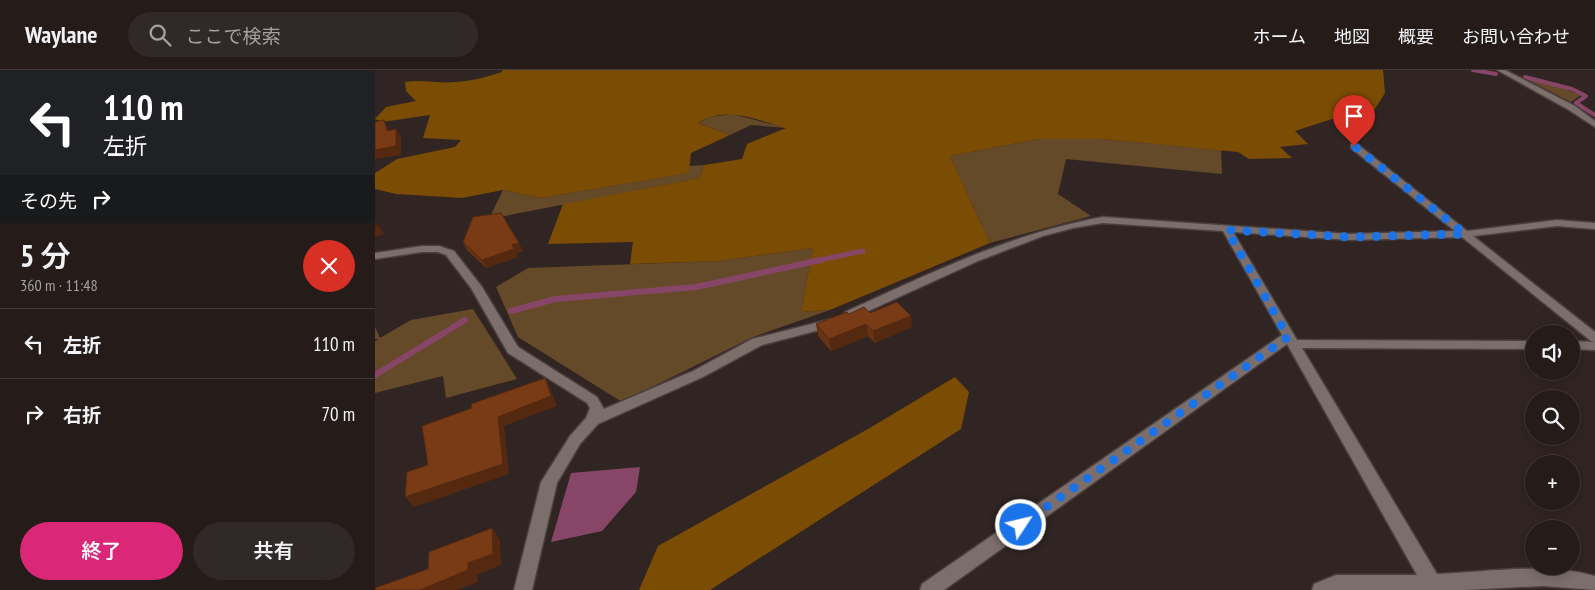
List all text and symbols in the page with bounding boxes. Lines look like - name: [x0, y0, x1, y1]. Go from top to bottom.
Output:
- search box: [128, 12, 478, 57]
- text: Waylane: [25, 19, 98, 50]
- icon: search: [146, 21, 174, 49]
- text: ここで検索: [186, 24, 281, 48]
- text: ホーム: [1253, 25, 1306, 48]
- text: 地図: [1334, 25, 1370, 48]
- text: 概要: [1398, 25, 1434, 48]
- text: お問い合わせ: [1462, 25, 1570, 48]
- text: 110 m: [103, 84, 184, 130]
- icon: left: [20, 90, 85, 155]
- pin: [1333, 95, 1375, 146]
- icon: arrive: [1340, 102, 1368, 130]
- text: 左折: [103, 132, 147, 160]
- icon: right: [87, 185, 115, 213]
- text: その先: [20, 189, 77, 213]
- text: 5 分: [20, 236, 71, 275]
- button: close: [303, 240, 355, 292]
- text: 360 m · 11:48: [20, 275, 98, 295]
- map controls: [1525, 325, 1580, 575]
- button: sound: [1525, 325, 1580, 380]
- icon: left: [20, 330, 48, 358]
- text: 110 m: [313, 332, 355, 356]
- text: 左折: [63, 333, 101, 357]
- button: search: [1525, 390, 1580, 445]
- icon: right: [20, 400, 48, 428]
- text: 70 m: [322, 402, 355, 426]
- text: 右折: [63, 403, 101, 427]
- button: +: [1525, 455, 1580, 510]
- position arrow: [994, 498, 1046, 550]
- button: −: [1525, 520, 1580, 575]
- button: 終了: [20, 522, 183, 580]
- button: 共有: [193, 522, 355, 580]

